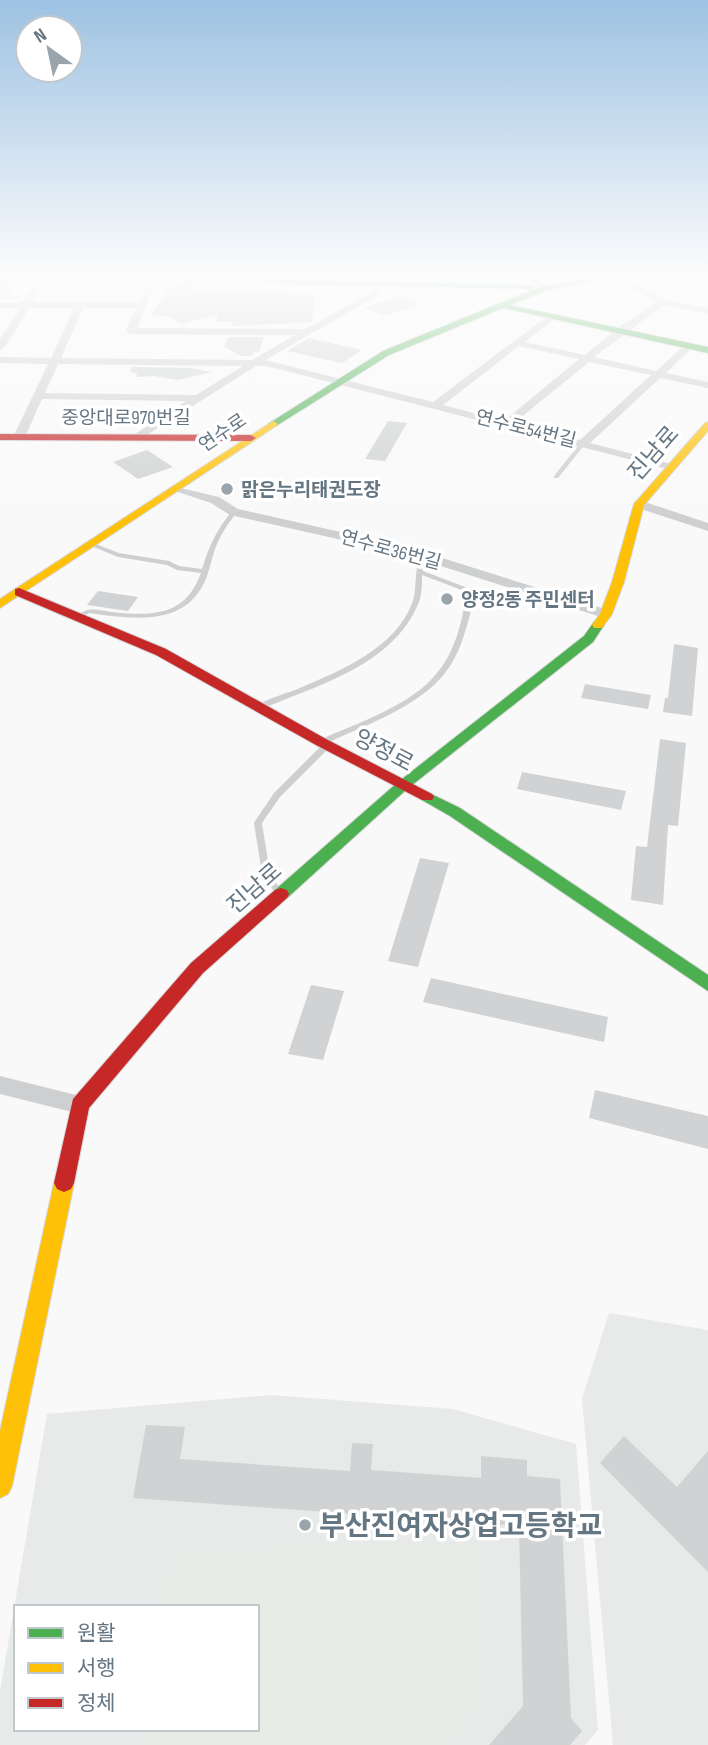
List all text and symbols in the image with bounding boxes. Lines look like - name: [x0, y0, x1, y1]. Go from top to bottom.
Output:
- north arrow: [14, 14, 84, 84]
- text: N: [30, 24, 51, 48]
- street label: 연수로54번길: [473, 406, 578, 453]
- street label: 중앙대로970번길: [61, 407, 191, 430]
- street label: 연수로: [195, 409, 251, 457]
- street label: 진남로: [622, 421, 685, 487]
- place label: 맑은누리태권도장: [241, 479, 381, 502]
- marker: 맑은누리태권도장: [219, 481, 235, 497]
- street label: 연수로36번길: [338, 526, 444, 575]
- place label: 양정2동 주민센터: [461, 589, 595, 612]
- marker: 양정2동 주민센터: [439, 591, 455, 607]
- street label: 양정로: [349, 724, 418, 778]
- street label: 진남로: [222, 857, 288, 920]
- place label: 부산진여자상업고등학교: [319, 1510, 602, 1543]
- marker: 부산진여자상업고등학교: [297, 1517, 313, 1533]
- legend: [14, 1605, 259, 1731]
- text: 원활: [77, 1621, 116, 1646]
- text: 서행: [77, 1656, 116, 1681]
- text: 정체: [77, 1691, 116, 1716]

